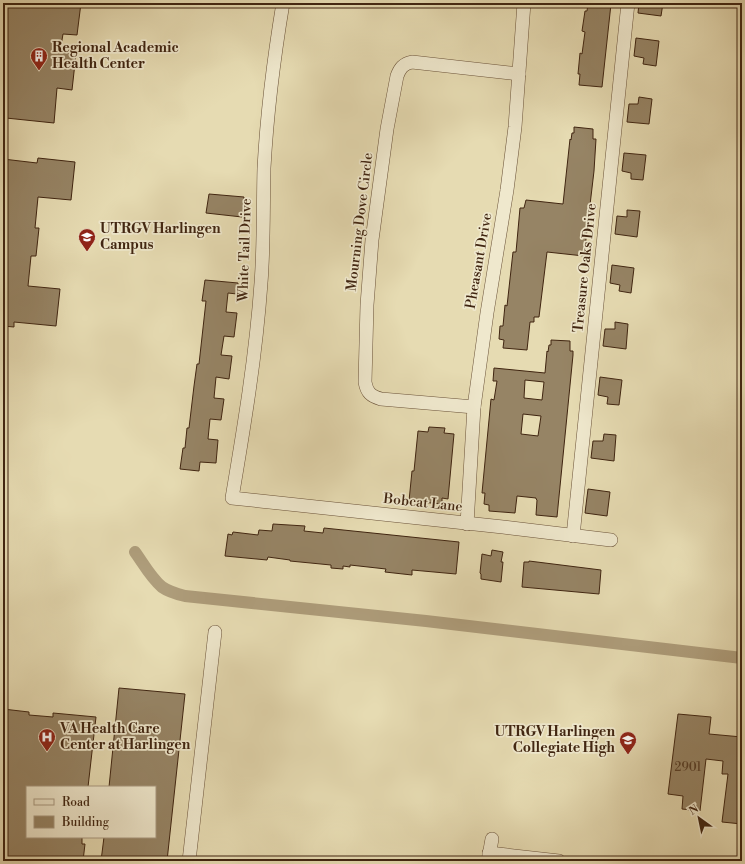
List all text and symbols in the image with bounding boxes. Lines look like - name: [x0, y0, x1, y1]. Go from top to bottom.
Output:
- place label: Regional Academic Health Center: [52, 39, 179, 73]
- building icon: Regional Academic Health Center: [29, 46, 49, 71]
- street label: Mourning Dove Circle: [343, 152, 377, 292]
- street label: White Tail Drive: [234, 198, 256, 303]
- street label: Treasure Oaks Drive: [569, 202, 601, 334]
- street label: Pheasant Drive: [462, 212, 496, 310]
- place label: UTRGV Harlingen Campus: [100, 220, 221, 254]
- school or university icon: UTRGV Harlingen Campus: [77, 227, 97, 252]
- street label: Bobcat Lane: [382, 490, 463, 516]
- place label: VA Health Care Center at Harlingen: [59, 720, 191, 754]
- place label: UTRGV Harlingen Collegiate High: [494, 723, 615, 757]
- hospital icon: VA Health Care Center at Harlingen: [37, 727, 57, 752]
- school or university icon: UTRGV Harlingen Collegiate High: [618, 730, 638, 755]
- house number: 2901: [675, 760, 702, 775]
- legend: [26, 786, 156, 838]
- text: Road: [62, 795, 90, 810]
- north arrow: [679, 798, 719, 838]
- text: N: [687, 802, 702, 819]
- text: Building: [61, 815, 110, 830]

